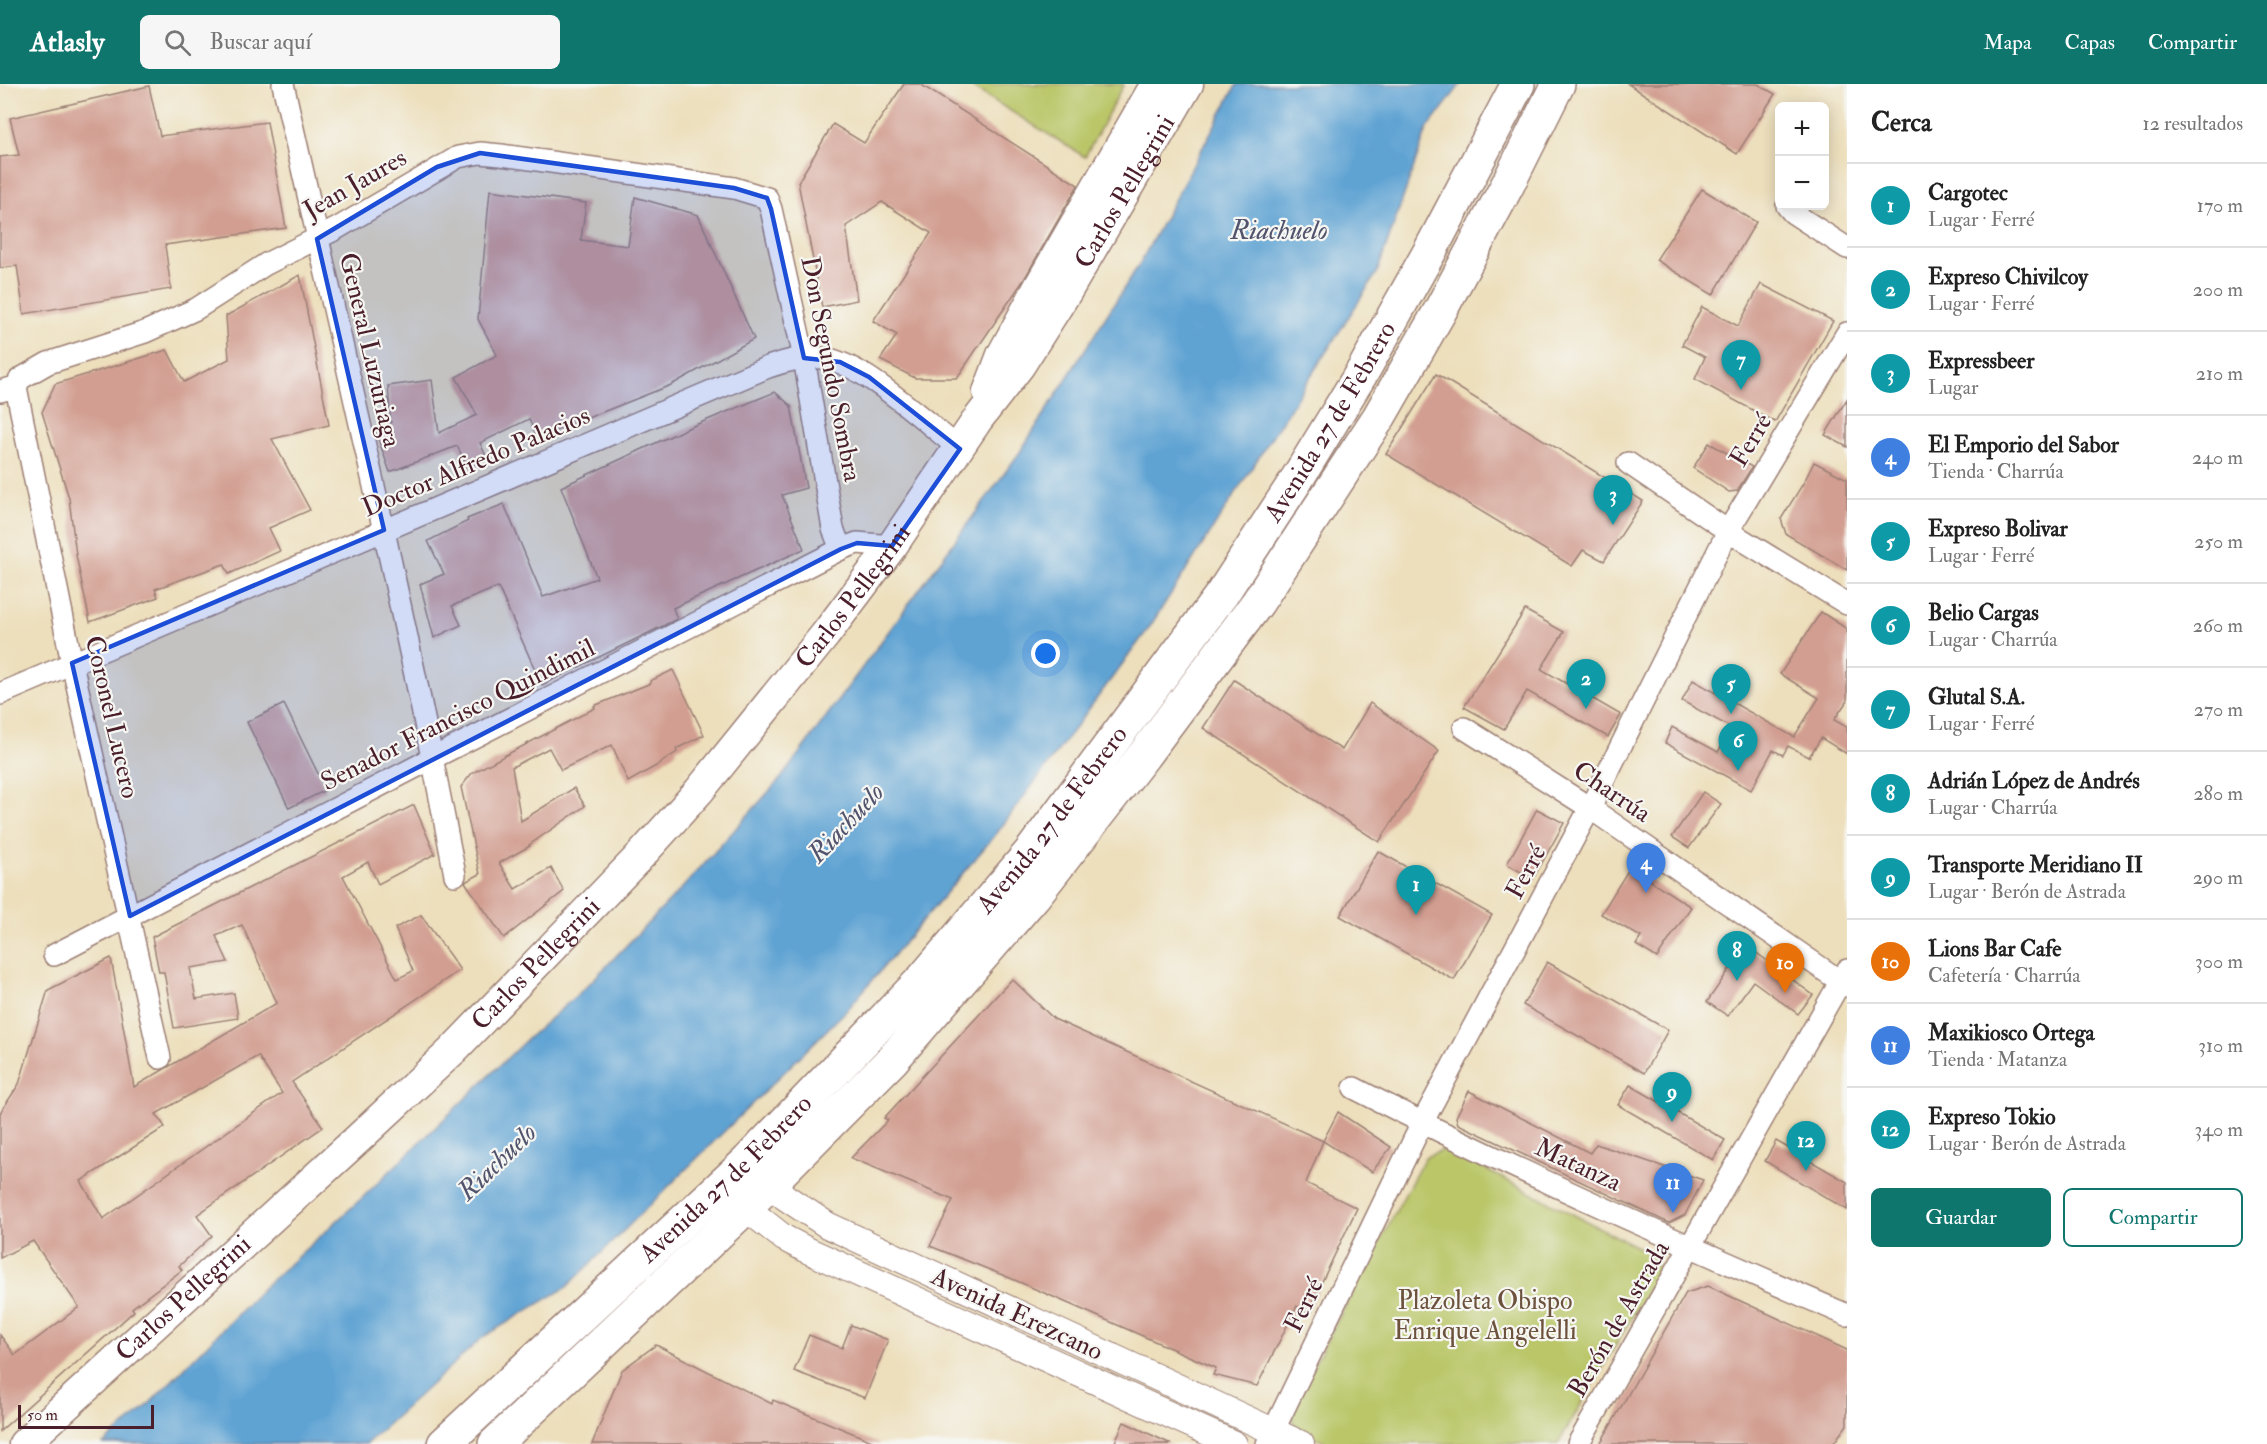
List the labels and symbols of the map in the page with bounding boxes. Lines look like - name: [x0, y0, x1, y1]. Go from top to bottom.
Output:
- street label: Carlos Pellegrini: [1068, 109, 1182, 274]
- street label: Jean Jaures: [297, 142, 412, 227]
- water label: Riachuelo: [1229, 214, 1328, 247]
- street label: General Luzuriaga: [332, 250, 408, 451]
- street label: Don Segundo Sombra: [793, 254, 869, 485]
- street label: Avenida 27 de Febrero: [1257, 316, 1403, 529]
- pin: 7: [1722, 340, 1760, 390]
- street label: Doctor Alfredo Palacios: [357, 399, 595, 524]
- street label: Ferré: [1723, 407, 1779, 473]
- pin: 3: [1594, 476, 1632, 525]
- street label: Carlos Pellegrini: [789, 518, 918, 675]
- street label: Senador Francisco Quindimil: [316, 632, 601, 798]
- street label: Coronel Lucero: [78, 633, 146, 801]
- your location: [1031, 639, 1060, 668]
- pin: 2: [1566, 660, 1606, 709]
- pin: 5: [1712, 664, 1750, 714]
- street label: Avenida 27 de Febrero: [969, 720, 1135, 921]
- pin: 6: [1718, 722, 1758, 771]
- street label: Charrúa: [1567, 754, 1657, 830]
- water label: Riachuelo: [800, 776, 891, 871]
- street label: Ferré: [1499, 839, 1553, 905]
- pin: 4: [1626, 844, 1666, 893]
- pin: 1: [1396, 866, 1436, 915]
- street label: Carlos Pellegrini: [465, 891, 607, 1037]
- pin: 8: [1718, 932, 1756, 981]
- pin: 10: [1766, 944, 1804, 993]
- pin: 9: [1652, 1072, 1692, 1122]
- street label: Avenida 27 de Febrero: [632, 1088, 819, 1271]
- water label: Riachuelo: [450, 1116, 543, 1208]
- pin: 12: [1786, 1122, 1826, 1171]
- street label: Matanza: [1530, 1131, 1626, 1199]
- pin: 11: [1654, 1164, 1692, 1213]
- street label: Carlos Pellegrini: [109, 1228, 258, 1368]
- street label: Berón de Astrada: [1561, 1235, 1677, 1403]
- street label: Avenida Erezcano: [925, 1260, 1108, 1368]
- street label: Ferré: [1277, 1272, 1331, 1338]
- park label: Plazoleta Obispo Enrique Angelelli: [1393, 1285, 1577, 1347]
- scale bar: [18, 1402, 154, 1430]

